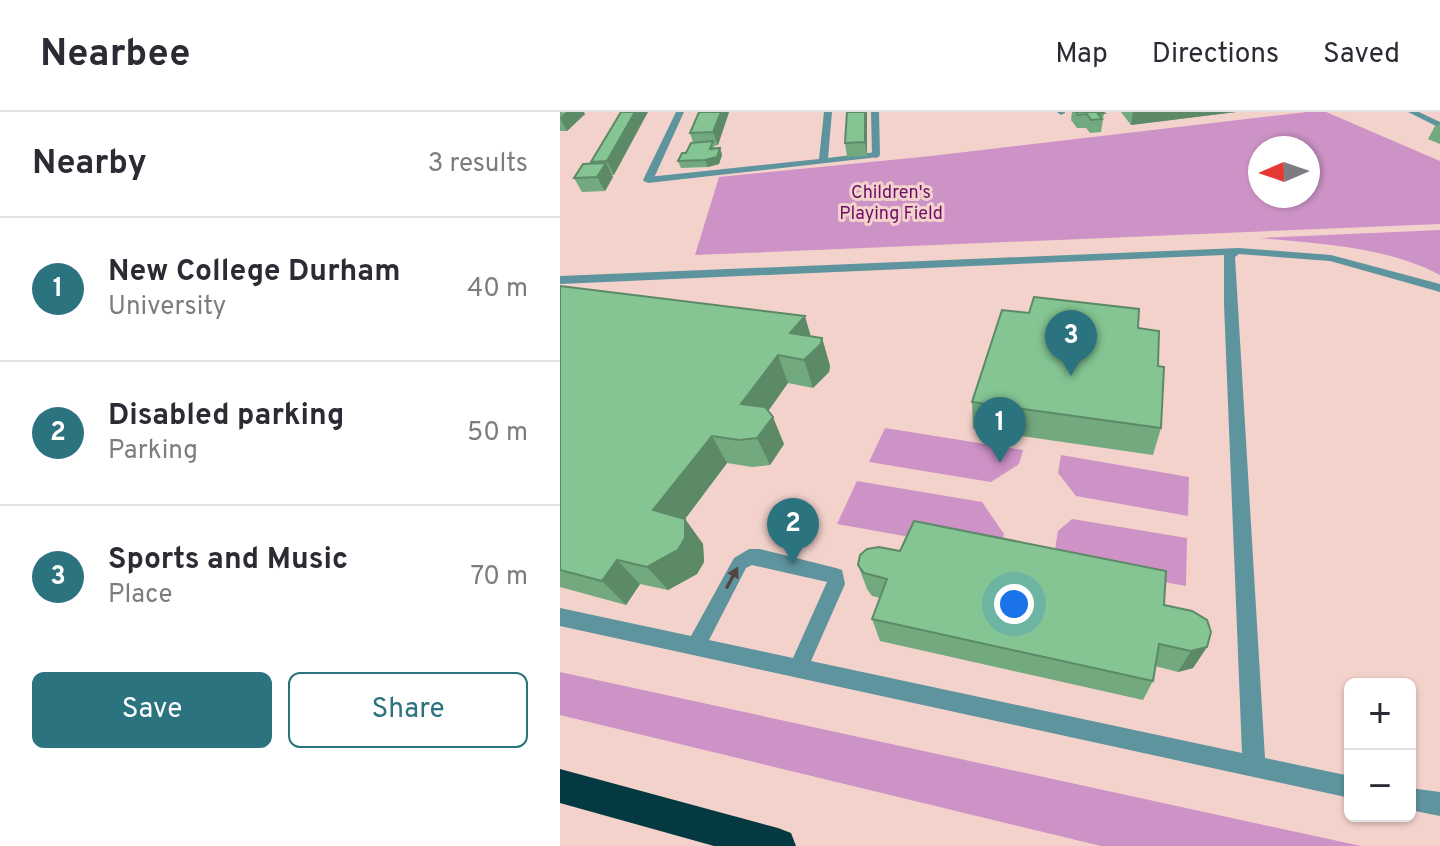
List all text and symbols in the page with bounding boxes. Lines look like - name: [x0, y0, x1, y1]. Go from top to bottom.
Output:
- text: Nearbee: [40, 31, 190, 80]
- text: Map: [1055, 37, 1108, 73]
- text: Directions: [1152, 37, 1279, 73]
- text: Saved: [1323, 37, 1400, 73]
- north arrow: [1248, 136, 1320, 208]
- text: Nearby: [32, 143, 147, 186]
- text: 3 results: [428, 148, 528, 181]
- park label: Children's Playing Field: [839, 182, 943, 226]
- text: New College Durham: [108, 254, 400, 291]
- text: 1: [53, 273, 63, 306]
- text: 40 m: [467, 273, 528, 306]
- text: University: [108, 291, 226, 324]
- pin: 3: [1045, 310, 1097, 376]
- pin: 1: [974, 397, 1026, 463]
- text: Disabled parking: [108, 398, 344, 435]
- text: 2: [50, 417, 66, 450]
- text: 50 m: [467, 417, 528, 450]
- text: Parking: [108, 435, 198, 468]
- pin: 2: [767, 498, 819, 564]
- text: Sports and Music: [108, 542, 348, 579]
- text: 3: [50, 561, 66, 594]
- text: 70 m: [470, 561, 528, 594]
- one-way arrow: [725, 567, 739, 590]
- text: Place: [108, 579, 172, 612]
- your location: [994, 584, 1034, 624]
- button: Save: [32, 672, 272, 748]
- button: Share: [288, 672, 528, 748]
- map controls: [1344, 678, 1416, 822]
- button: +: [1344, 678, 1416, 750]
- button: −: [1344, 750, 1416, 822]

